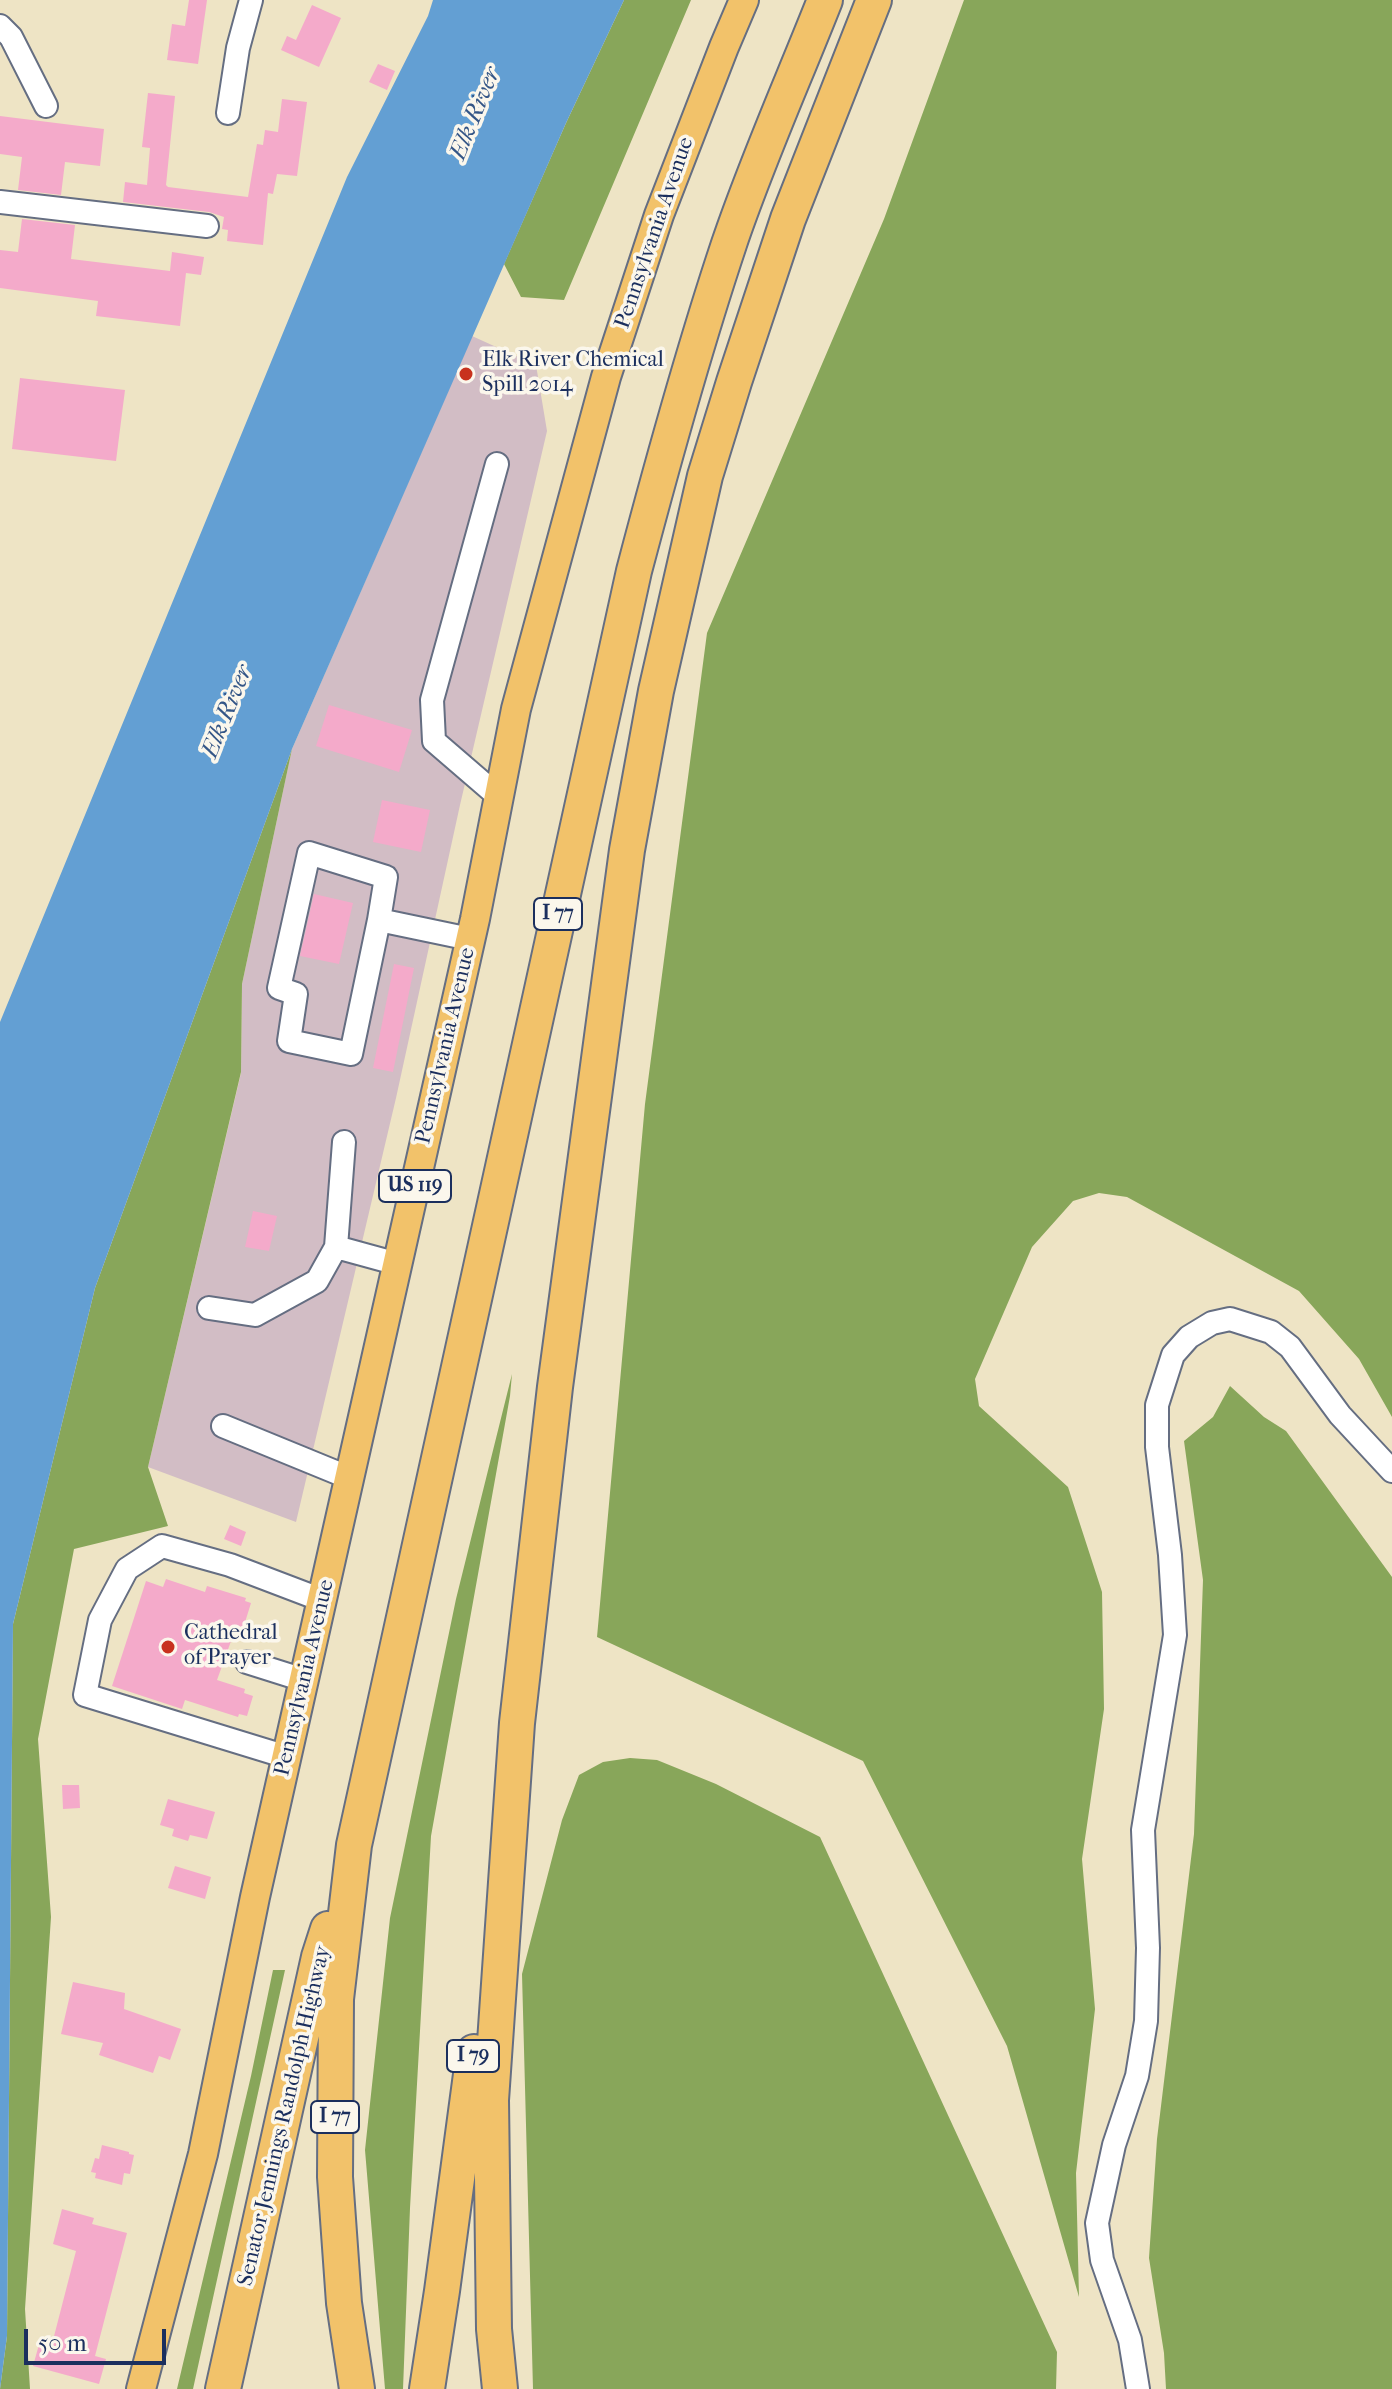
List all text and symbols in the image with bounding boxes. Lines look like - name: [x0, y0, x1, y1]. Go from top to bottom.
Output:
- water label: Elk River: [444, 64, 508, 164]
- street label: Pennsylvania Avenue: [610, 134, 700, 332]
- place label: Elk River Chemical Spill 2014: [482, 348, 664, 400]
- marker: Elk River Chemical Spill 2014: [457, 365, 475, 383]
- water label: Elk River: [196, 662, 260, 762]
- road number: I 77: [534, 898, 582, 930]
- street label: Pennsylvania Avenue: [411, 945, 481, 1147]
- road number: US 119: [379, 1170, 451, 1202]
- street label: Pennsylvania Avenue: [270, 1577, 340, 1779]
- place label: Cathedral of Prayer: [184, 1621, 278, 1672]
- marker: Cathedral of Prayer: [159, 1638, 177, 1656]
- street label: Senator Jennings Randolph Highway: [233, 1943, 337, 2289]
- road number: I 79: [447, 2040, 499, 2072]
- road number: I 77: [311, 2101, 359, 2133]
- scale bar: [28, 2313, 170, 2363]
- text: 50 m: [38, 2329, 87, 2357]

